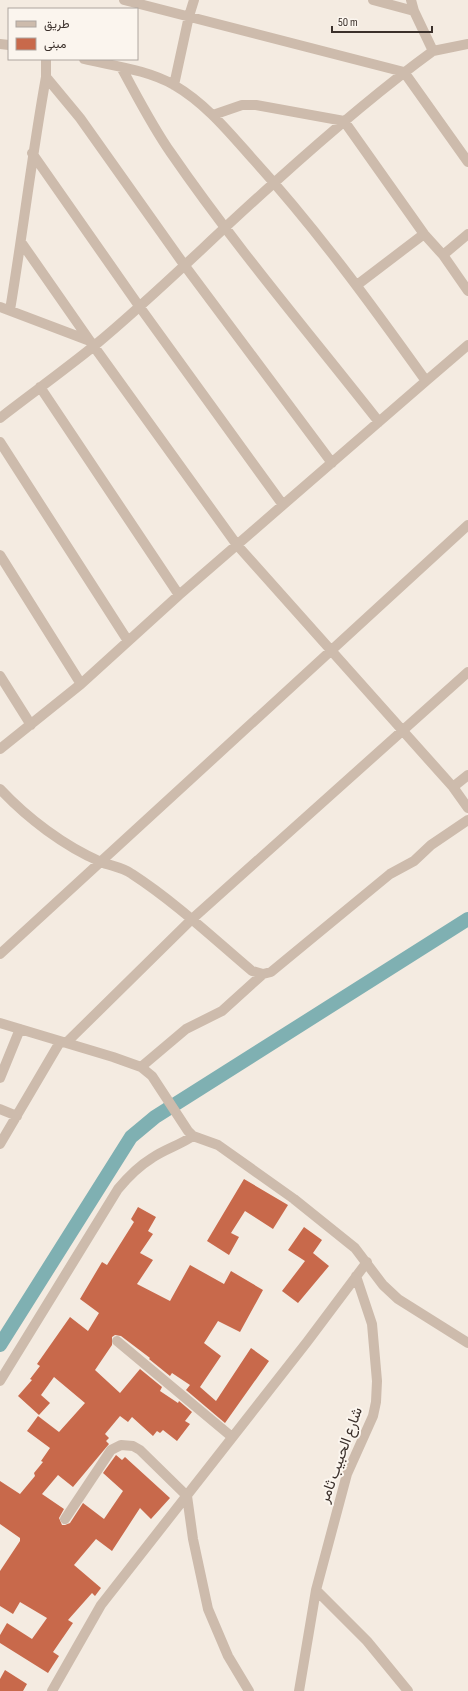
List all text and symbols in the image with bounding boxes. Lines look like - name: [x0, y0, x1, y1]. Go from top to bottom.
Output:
- legend: [8, 8, 138, 60]
- scale bar: [332, 8, 432, 34]
- text: 50 m: [338, 15, 358, 30]
- text: طريق: [44, 17, 70, 32]
- text: مبنى: [44, 37, 66, 52]
- street label: شارع الحبيب ثامر: [315, 1405, 368, 1507]

